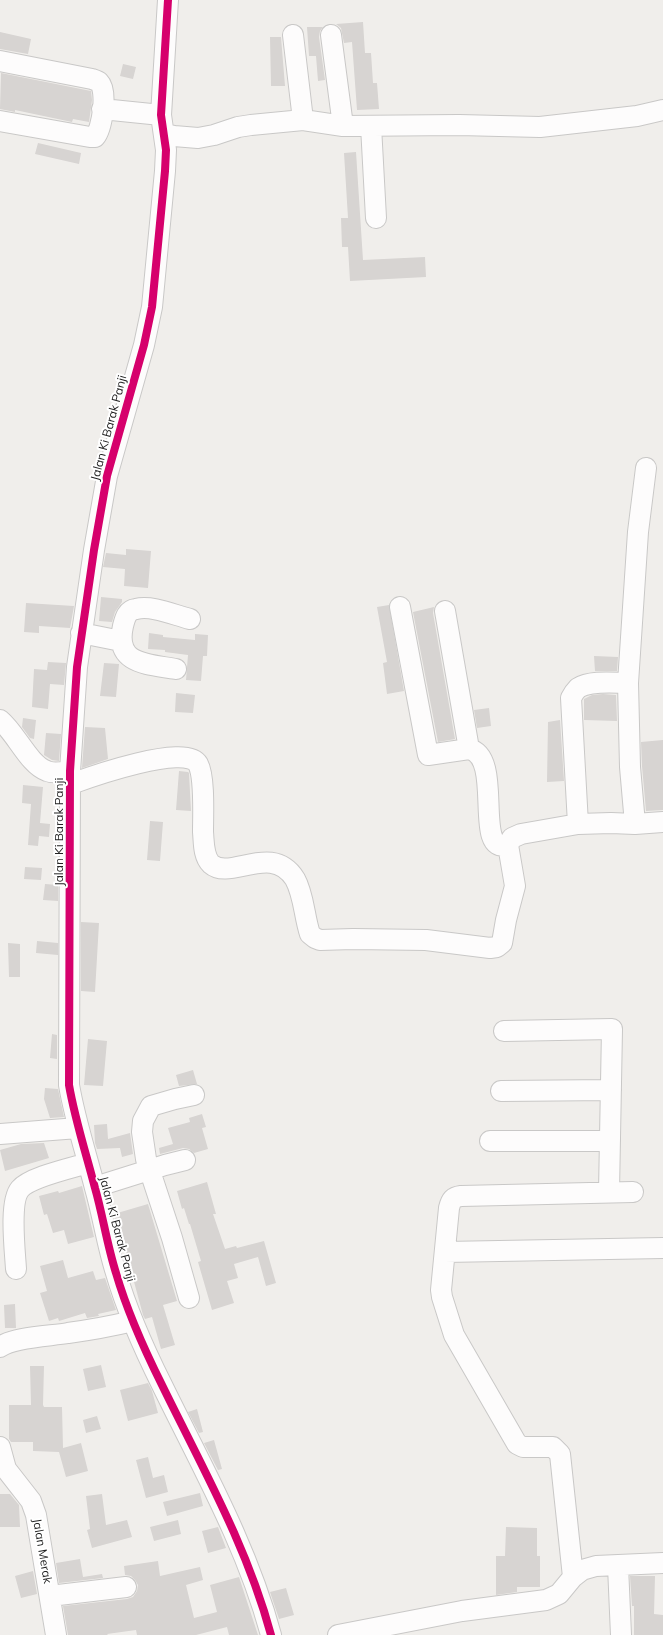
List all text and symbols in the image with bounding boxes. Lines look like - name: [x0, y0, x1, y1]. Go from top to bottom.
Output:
- street label: Jalan Ki Barak Panji: [88, 374, 130, 482]
- street label: Jalan Ki Barak Panji: [52, 778, 66, 886]
- street label: Jalan Ki Barak Panji: [96, 1175, 138, 1283]
- street label: Jalan Merak: [29, 1517, 55, 1585]

